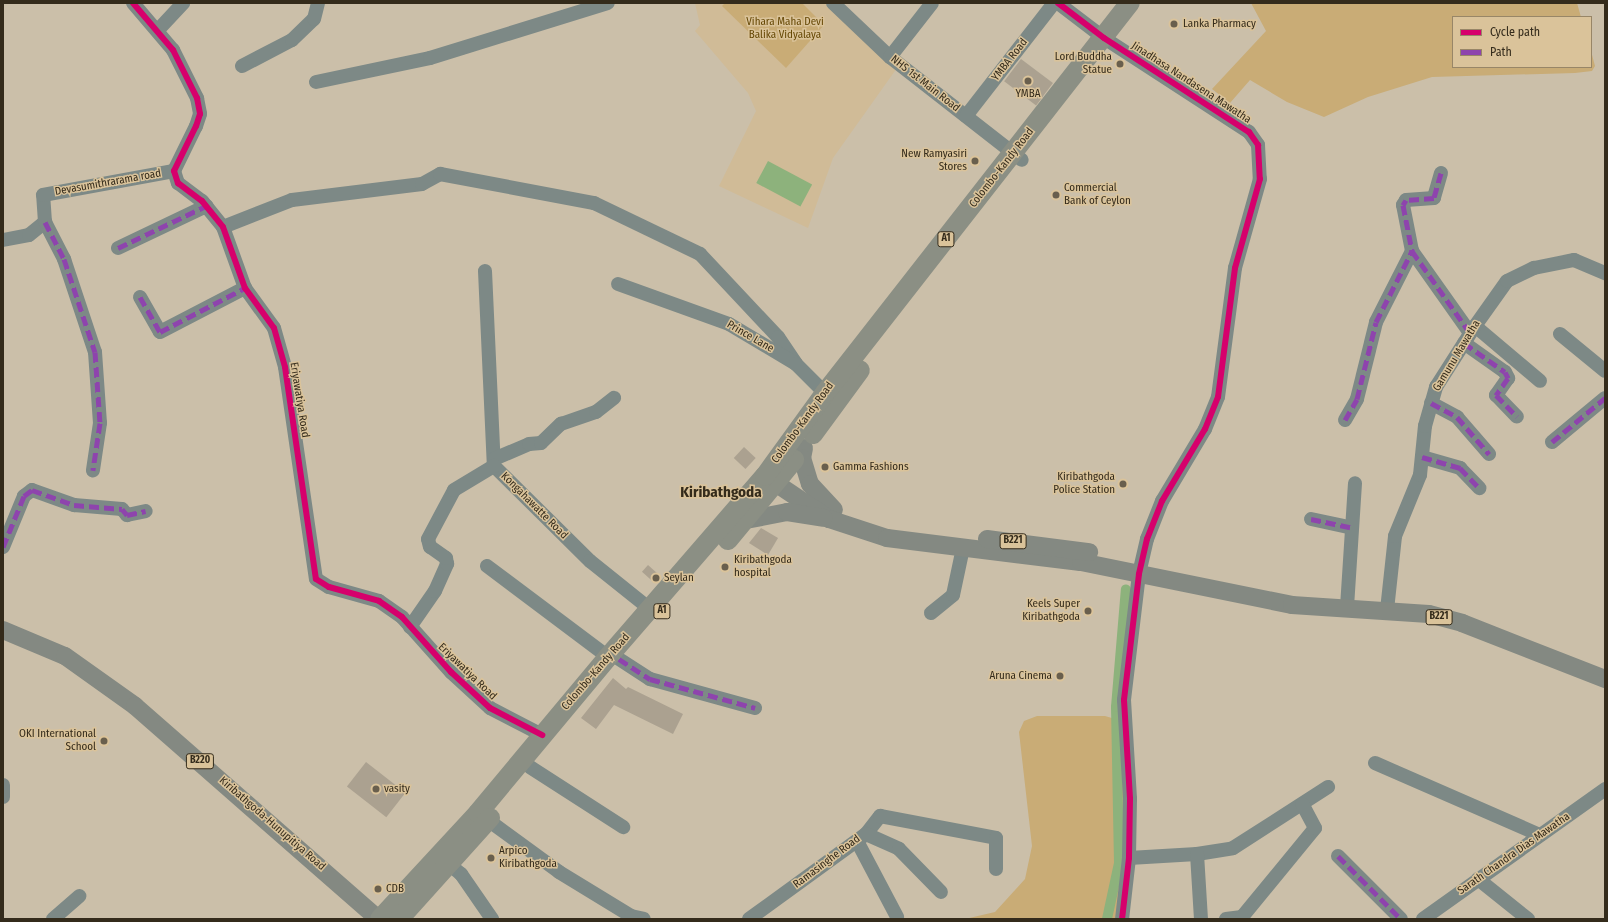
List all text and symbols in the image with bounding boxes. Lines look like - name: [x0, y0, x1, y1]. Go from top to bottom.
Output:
- park label: Vihara Maha Devi Balika Vidyalaya: [746, 16, 824, 42]
- legend: [1452, 16, 1592, 68]
- place label: Lanka Pharmacy: [1183, 17, 1256, 31]
- marker: Lanka Pharmacy: [1168, 18, 1180, 30]
- text: Cycle path: [1490, 25, 1540, 39]
- street label: YMBA Road: [989, 36, 1031, 84]
- street label: Jinadhasa Nandasena Mawatha: [1129, 39, 1253, 127]
- text: Path: [1490, 45, 1512, 59]
- place label: Lord Buddha Statue: [1055, 51, 1112, 77]
- street label: NHS 1st Main Road: [888, 53, 962, 115]
- marker: Lord Buddha Statue: [1115, 59, 1125, 69]
- marker: YMBA: [1023, 76, 1033, 86]
- place label: YMBA: [1016, 87, 1040, 101]
- street label: Colombo-Kandy Road: [967, 126, 1037, 210]
- place label: New Ramyasiri Stores: [901, 148, 967, 174]
- marker: New Ramyasiri Stores: [970, 156, 980, 166]
- street label: Devasumithrarama road: [54, 167, 162, 199]
- place label: Commercial Bank of Ceylon: [1064, 182, 1131, 208]
- marker: Commercial Bank of Ceylon: [1051, 190, 1061, 200]
- road number: A1: [937, 231, 955, 247]
- street label: Prince Lane: [724, 318, 776, 356]
- street label: Gamunu Mawatha: [1431, 318, 1483, 394]
- street label: Eriyawatiya Road: [287, 361, 311, 439]
- street label: Colombo-Kandy Road: [769, 380, 837, 466]
- place label: Gamma Fashions: [833, 460, 909, 474]
- marker: Gamma Fashions: [820, 462, 830, 472]
- street label: Kongahawatte Road: [498, 470, 570, 542]
- place label: Kiribathgoda Police Station: [1053, 471, 1115, 497]
- marker: Kiribathgoda Police Station: [1118, 479, 1128, 489]
- district label: Kiribathgoda: [680, 484, 762, 502]
- road number: B221: [999, 533, 1027, 549]
- place label: Kiribathgoda hospital: [734, 554, 792, 580]
- marker: Kiribathgoda hospital: [719, 561, 731, 573]
- place label: Seylan: [664, 571, 694, 585]
- marker: Seylan: [651, 573, 661, 583]
- place label: Keels Super Kiribathgoda: [1022, 598, 1080, 624]
- road number: A1: [653, 603, 671, 619]
- marker: Keels Super Kiribathgoda: [1083, 606, 1093, 616]
- road number: B221: [1425, 609, 1453, 625]
- street label: Colombo-Kandy Road: [559, 631, 633, 713]
- street label: Eriyawatiya Road: [435, 641, 499, 703]
- place label: Aruna Cinema: [989, 669, 1052, 683]
- marker: Aruna Cinema: [1055, 671, 1065, 681]
- place label: OKI International School: [19, 728, 96, 754]
- marker: OKI International School: [99, 736, 109, 746]
- road number: B220: [185, 753, 215, 769]
- street label: Kiribathgoda-Hunupitiya Road: [216, 774, 328, 874]
- place label: vasity: [384, 782, 410, 796]
- marker: vasity: [371, 784, 381, 794]
- street label: Sarath Chandra Dias Mawatha: [1455, 810, 1573, 898]
- street label: Ramasinghe Road: [791, 833, 863, 891]
- place label: Arpico Kiribathgoda: [499, 845, 557, 871]
- marker: Arpico Kiribathgoda: [486, 853, 496, 863]
- place label: CDB: [386, 882, 404, 896]
- marker: CDB: [373, 884, 383, 894]

